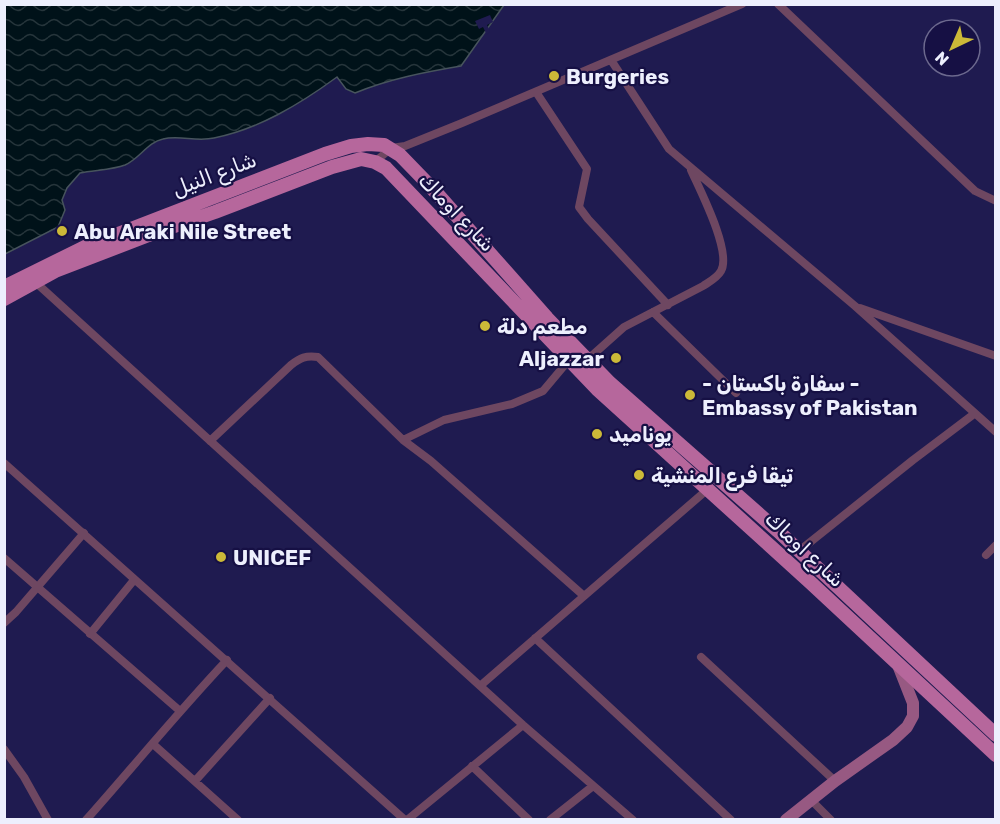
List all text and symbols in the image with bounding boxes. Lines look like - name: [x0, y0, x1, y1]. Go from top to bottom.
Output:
- north arrow: [922, 18, 982, 78]
- text: N: [931, 48, 953, 69]
- place label: Burgeries: [566, 64, 669, 89]
- marker: Burgeries: [547, 69, 561, 83]
- street label: شارع النيل: [168, 147, 260, 203]
- street label: شارع اوماك: [412, 168, 501, 258]
- place label: Abu Araki Nile Street: [74, 219, 291, 244]
- marker: Abu Araki Nile Street: [55, 224, 69, 238]
- place label: مطعم دلة: [497, 314, 587, 341]
- marker: مطعم دلة: [478, 319, 492, 333]
- place label: Aljazzar: [519, 346, 604, 371]
- marker: Aljazzar: [609, 351, 623, 365]
- place label: - سفارة باكستان - Embassy of Pakistan: [702, 371, 918, 420]
- marker: - سفارة باكستان - Embassy of Pakistan: [683, 388, 697, 402]
- place label: يوناميد: [609, 422, 672, 448]
- marker: يوناميد: [590, 427, 604, 441]
- place label: تيقا فرع المنشية: [651, 463, 793, 491]
- marker: تيقا فرع المنشية: [632, 468, 646, 482]
- street label: شارع اوماك: [759, 506, 850, 593]
- place label: UNICEF: [233, 545, 311, 570]
- marker: UNICEF: [214, 550, 228, 564]

